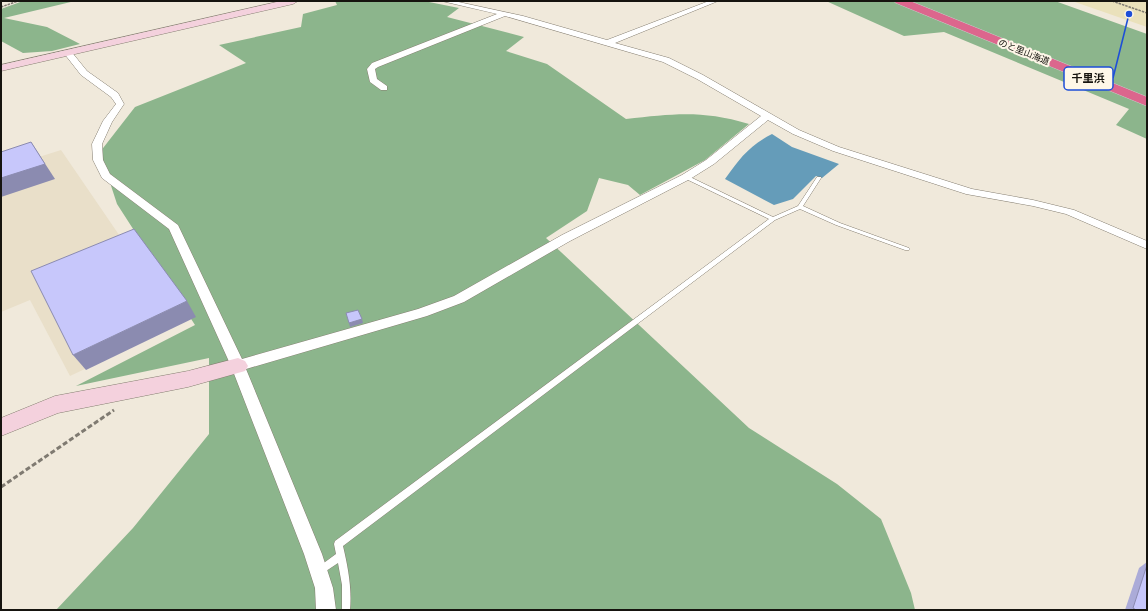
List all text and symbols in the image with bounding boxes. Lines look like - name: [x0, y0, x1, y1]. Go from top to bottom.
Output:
- street label: のと里山海道: [997, 37, 1051, 67]
- callout: 千里浜: [1064, 67, 1113, 90]
- text: 千里浜: [1072, 72, 1105, 85]

